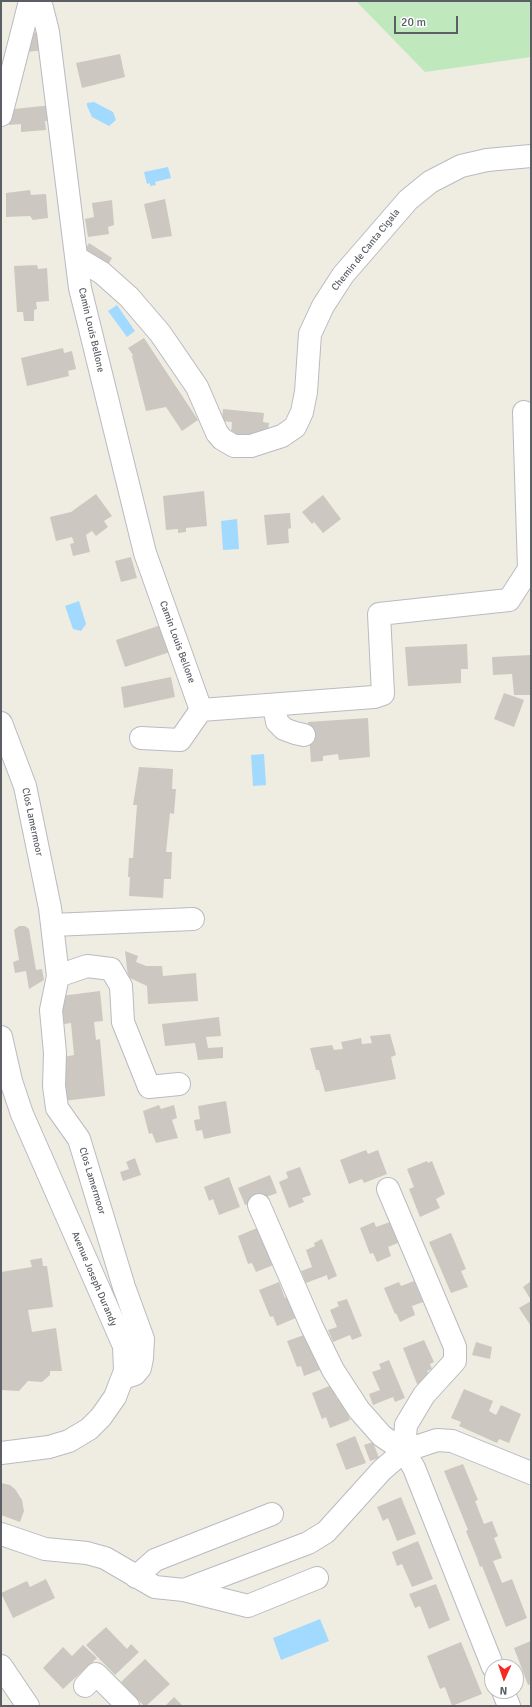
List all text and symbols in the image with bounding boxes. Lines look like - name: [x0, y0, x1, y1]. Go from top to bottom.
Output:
- scale bar: [396, 8, 460, 34]
- text: 20 m: [401, 15, 426, 30]
- street label: Chemin de Canta Cigala: [329, 207, 403, 293]
- street label: Camin Louis Bellone: [75, 286, 107, 374]
- street label: Camin Louis Bellone: [157, 599, 197, 685]
- street label: Clos Lamermoor: [19, 787, 45, 857]
- street label: Clos Lamermoor: [76, 1146, 108, 1216]
- street label: Avenue Joseph Durandy: [69, 1230, 119, 1328]
- north arrow: [484, 1659, 524, 1699]
- text: N: [499, 1684, 508, 1697]

